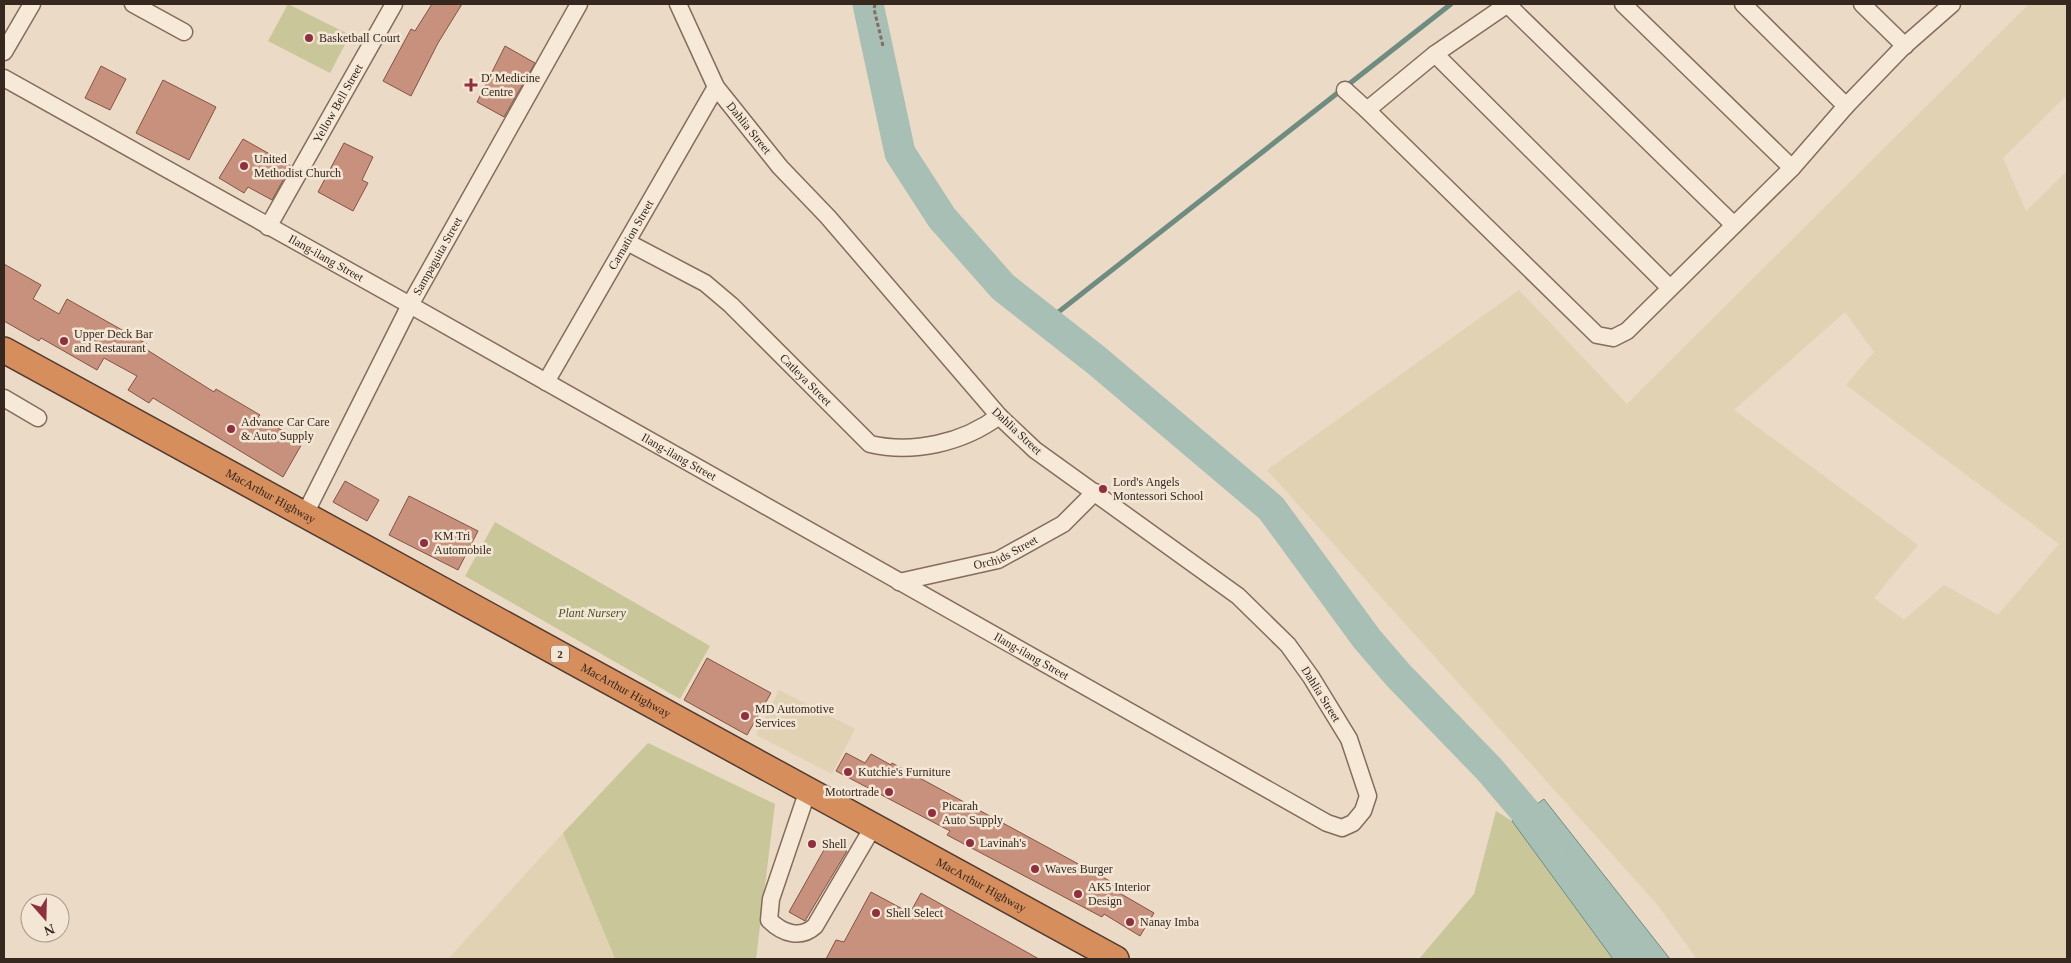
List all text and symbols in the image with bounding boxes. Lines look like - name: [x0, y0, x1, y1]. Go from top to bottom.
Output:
- place label: Basketball Court: [319, 31, 401, 45]
- marker: Basketball Court: [303, 32, 315, 44]
- street label: Yellow Bell Street: [310, 61, 366, 145]
- place label: D' Medicine Centre: [481, 71, 540, 99]
- marker: D' Medicine Centre: [465, 79, 477, 91]
- street label: Dahlia Street: [724, 99, 775, 157]
- place label: United Methodist Church: [254, 152, 341, 180]
- marker: United Methodist Church: [238, 160, 250, 172]
- street label: Carnation Street: [605, 197, 657, 272]
- street label: Sampaguita Street: [410, 214, 465, 298]
- street label: Ilang-ilang Street: [286, 232, 367, 285]
- place label: Upper Deck Bar and Restaurant: [74, 327, 153, 355]
- marker: Upper Deck Bar and Restaurant: [58, 335, 70, 347]
- street label: Catleya Street: [777, 351, 835, 409]
- street label: Dahlia Street: [989, 404, 1045, 458]
- place label: Advance Car Care & Auto Supply: [241, 415, 330, 443]
- marker: Advance Car Care & Auto Supply: [225, 423, 237, 435]
- street label: Ilang-ilang Street: [639, 430, 719, 484]
- street label: MacArthur Highway: [223, 466, 318, 526]
- place label: Lord's Angels Montessori School: [1113, 475, 1204, 503]
- marker: Lord's Angels Montessori School: [1097, 483, 1109, 495]
- place label: KM Tri Automobile: [434, 529, 491, 557]
- street label: Orchids Street: [972, 532, 1041, 572]
- marker: KM Tri Automobile: [418, 537, 430, 549]
- park label: Plant Nursery: [557, 606, 627, 620]
- street label: Ilang-ilang Street: [992, 629, 1072, 683]
- road number: 2: [551, 646, 569, 662]
- street label: MacArthur Highway: [578, 660, 673, 721]
- street label: Dahlia Street: [1298, 664, 1344, 725]
- place label: MD Automotive Services: [755, 702, 834, 730]
- marker: MD Automotive Services: [739, 710, 751, 722]
- place label: Kutchie's Furniture: [858, 765, 950, 779]
- marker: Kutchie's Furniture: [842, 766, 854, 778]
- place label: Motortrade: [825, 785, 879, 799]
- marker: Motortrade: [883, 786, 895, 798]
- place label: Picarah Auto Supply: [942, 799, 1003, 827]
- marker: Picarah Auto Supply: [926, 807, 938, 819]
- place label: Lavinah's: [980, 836, 1026, 850]
- place label: Shell: [822, 837, 847, 851]
- marker: Lavinah's: [964, 837, 976, 849]
- marker: Shell: [806, 838, 818, 850]
- street label: MacArthur Highway: [934, 855, 1028, 915]
- place label: Waves Burger: [1045, 862, 1113, 876]
- marker: Waves Burger: [1029, 863, 1041, 875]
- place label: AK5 Interior Design: [1088, 880, 1150, 908]
- marker: AK5 Interior Design: [1072, 888, 1084, 900]
- north arrow: [20, 893, 70, 943]
- place label: Shell Select: [886, 906, 944, 920]
- marker: Shell Select: [870, 907, 882, 919]
- place label: Nanay Imba: [1140, 915, 1200, 929]
- marker: Nanay Imba: [1124, 916, 1136, 928]
- text: N: [42, 921, 57, 939]

